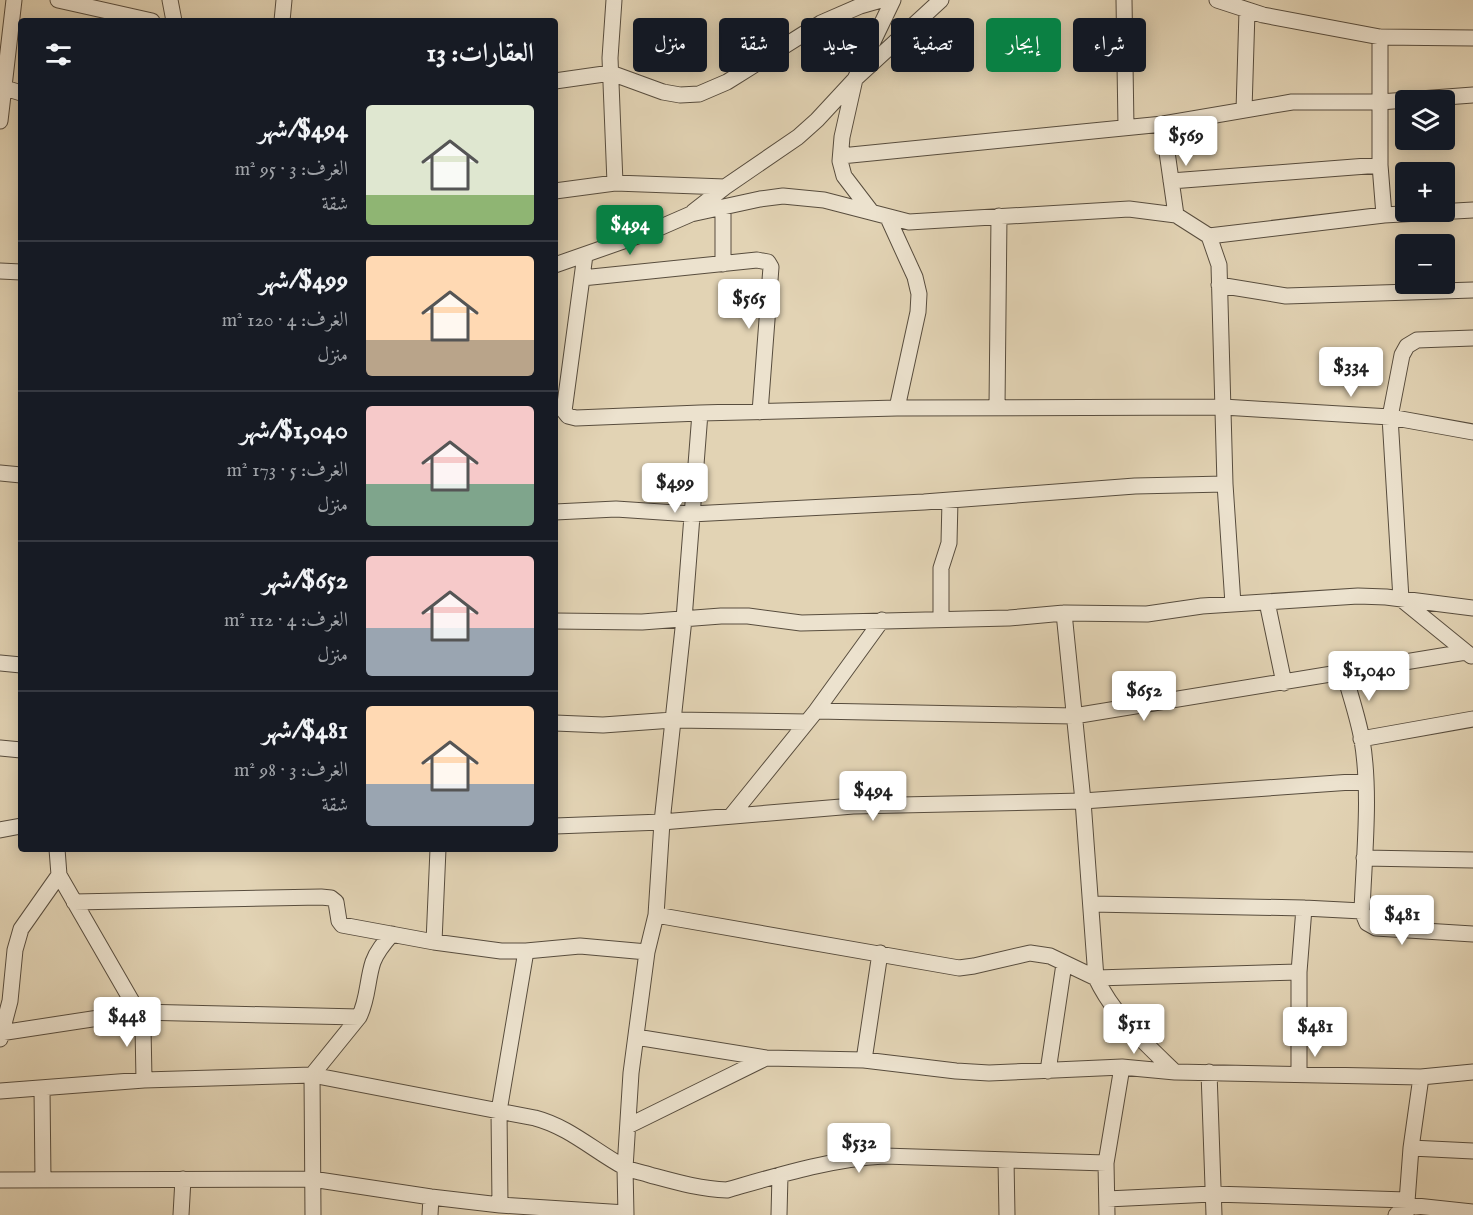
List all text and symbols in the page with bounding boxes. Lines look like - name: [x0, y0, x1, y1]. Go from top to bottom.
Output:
- chip: منزل: [633, 18, 707, 72]
- chip: شقة: [719, 18, 789, 72]
- chip: جديد: [801, 18, 879, 72]
- chip: تصفية: [891, 18, 974, 72]
- chip: إيجار: [986, 18, 1061, 72]
- chip: شراء: [1073, 18, 1146, 72]
- text: العقارات: 13: [426, 37, 534, 70]
- icon: filters: [42, 38, 75, 71]
- map controls: [1395, 90, 1455, 294]
- button: layers: [1395, 90, 1455, 150]
- text: $494/شهر: [258, 113, 348, 146]
- pin: $569: [1150, 116, 1222, 167]
- text: $569: [1168, 123, 1204, 148]
- icon: home: [414, 129, 486, 201]
- text: الغرف: 3 · 95 m²: [235, 157, 348, 182]
- button: +: [1395, 162, 1455, 222]
- text: شقة: [322, 192, 348, 217]
- pin: $494: [594, 205, 666, 256]
- text: $494: [610, 212, 650, 237]
- button: −: [1395, 234, 1455, 294]
- text: $499/شهر: [259, 264, 348, 297]
- pin: $565: [713, 279, 785, 330]
- icon: home: [414, 280, 486, 352]
- text: $565: [732, 286, 766, 311]
- text: الغرف: 4 · 120 m²: [222, 308, 348, 333]
- text: منزل: [317, 343, 348, 368]
- pin: $334: [1315, 347, 1387, 398]
- text: $334: [1333, 354, 1369, 379]
- text: $1,040/شهر: [240, 414, 348, 447]
- icon: home: [414, 430, 486, 502]
- text: الغرف: 5 · 173 m²: [227, 458, 348, 483]
- pin: $499: [639, 463, 711, 514]
- text: $499: [656, 470, 694, 495]
- text: منزل: [317, 493, 348, 518]
- text: $652/شهر: [262, 564, 348, 597]
- icon: home: [414, 580, 486, 652]
- text: الغرف: 4 · 112 m²: [224, 608, 348, 633]
- text: منزل: [317, 643, 348, 668]
- pin: $1,040: [1320, 651, 1418, 702]
- text: $1,040: [1342, 658, 1396, 683]
- pin: $652: [1108, 671, 1180, 722]
- text: $652: [1126, 678, 1162, 703]
- text: $481/شهر: [262, 714, 348, 747]
- icon: home: [414, 730, 486, 802]
- text: الغرف: 3 · 98 m²: [234, 758, 348, 783]
- pin: $494: [837, 771, 909, 822]
- text: $494: [853, 778, 893, 803]
- text: شقة: [322, 793, 348, 818]
- pin: $481: [1366, 895, 1438, 946]
- text: $481: [1384, 902, 1420, 927]
- pin: $448: [91, 997, 163, 1048]
- text: $448: [108, 1004, 146, 1029]
- pin: $511: [1098, 1004, 1170, 1055]
- pin: $481: [1279, 1007, 1351, 1058]
- text: $511: [1117, 1011, 1151, 1036]
- text: $481: [1297, 1014, 1333, 1039]
- pin: $532: [823, 1123, 895, 1174]
- text: $532: [841, 1130, 877, 1155]

